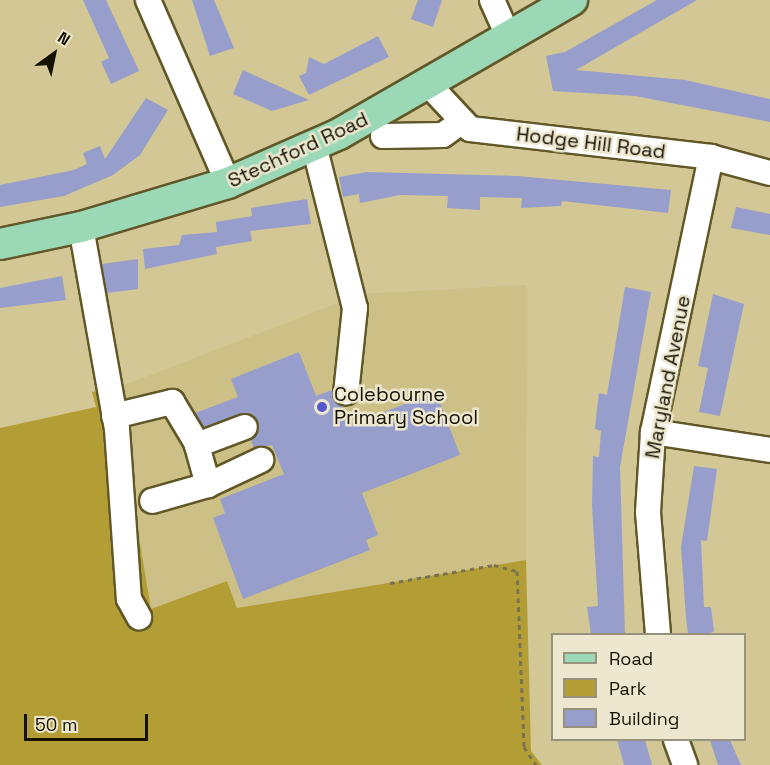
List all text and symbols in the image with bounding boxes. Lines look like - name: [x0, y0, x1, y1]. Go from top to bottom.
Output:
- north arrow: [24, 24, 84, 84]
- text: N: [54, 27, 74, 50]
- street label: Stechford Road: [224, 107, 372, 193]
- street label: Hodge Hill Road: [515, 122, 667, 164]
- street label: Maryland Avenue: [640, 293, 696, 461]
- place label: Colebourne Primary School: [334, 383, 478, 430]
- marker: Colebourne Primary School: [315, 400, 329, 414]
- legend: [551, 633, 746, 741]
- text: Road: [609, 647, 653, 670]
- text: Park: [609, 677, 646, 700]
- scale bar: [27, 702, 152, 740]
- text: Building: [609, 707, 679, 730]
- text: 50 m: [35, 713, 77, 736]

